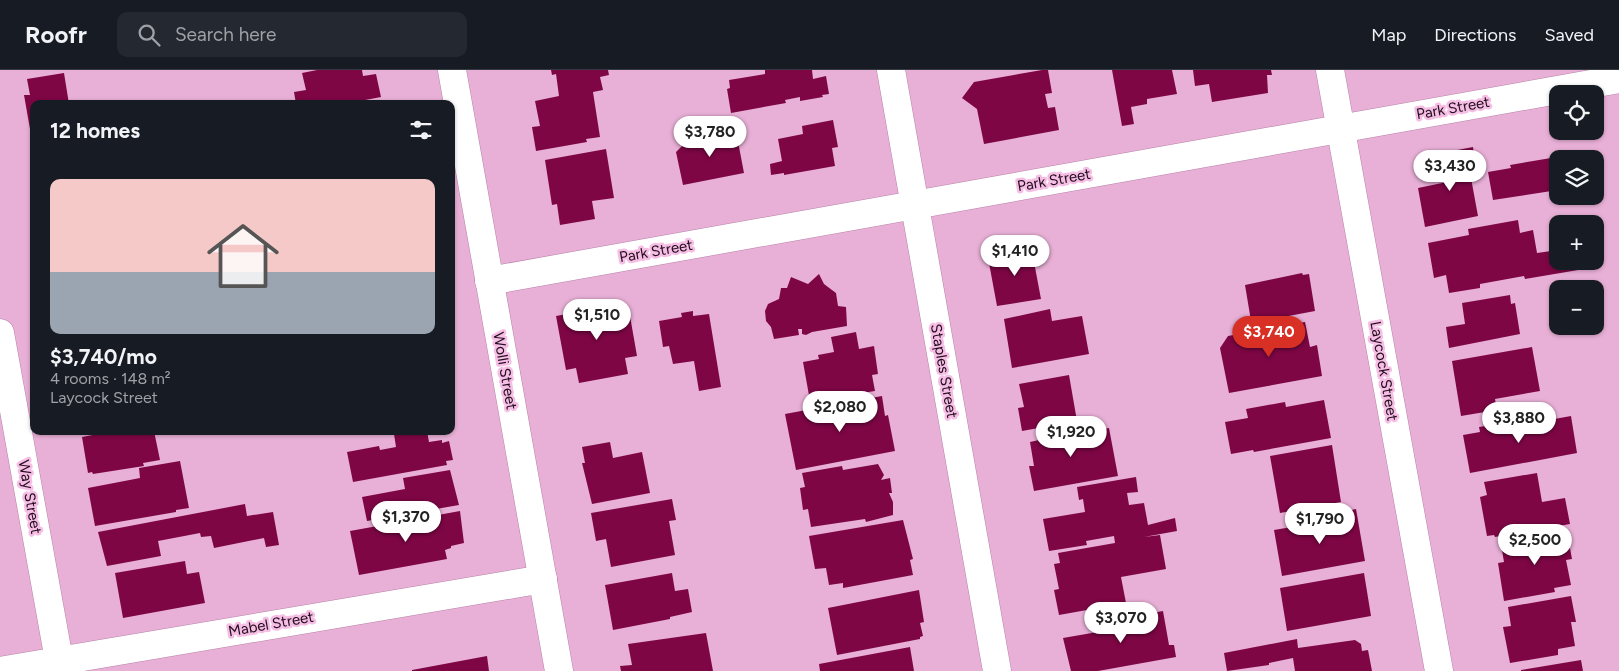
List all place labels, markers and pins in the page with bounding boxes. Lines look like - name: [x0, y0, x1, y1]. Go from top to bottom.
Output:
- pin: $3,780: [669, 116, 751, 158]
- pin: $3,430: [1409, 150, 1491, 192]
- pin: $1,410: [974, 234, 1056, 277]
- pin: $1,510: [556, 298, 638, 341]
- pin: $3,740: [1228, 316, 1310, 358]
- pin: $2,080: [799, 390, 881, 433]
- pin: $3,880: [1478, 402, 1560, 444]
- pin: $1,920: [1030, 416, 1112, 458]
- pin: $1,370: [365, 500, 447, 543]
- pin: $1,790: [1279, 502, 1361, 545]
- pin: $2,500: [1494, 524, 1576, 566]
- pin: $3,070: [1080, 602, 1162, 644]

